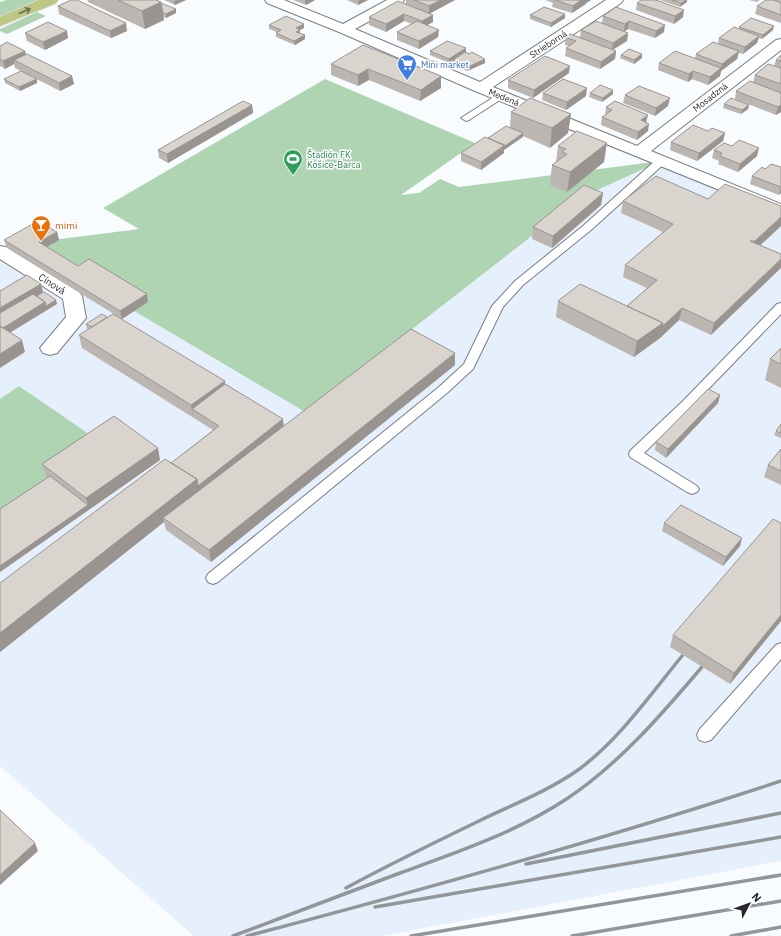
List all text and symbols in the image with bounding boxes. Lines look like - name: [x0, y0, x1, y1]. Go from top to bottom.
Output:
- one-way arrow: [19, 7, 31, 14]
- street label: Strieborná: [527, 28, 569, 60]
- supermarket icon: Mini market: [396, 53, 418, 81]
- place label: Mini market: [421, 59, 469, 70]
- street label: Mosadzná: [691, 80, 730, 114]
- street label: Medená: [487, 86, 521, 108]
- sports icon: Štadión FK Košice-Barca: [282, 148, 304, 176]
- place label: Štadión FK Košice-Barca: [307, 148, 361, 170]
- bar icon: mimi: [30, 214, 52, 242]
- place label: mimi: [55, 219, 77, 232]
- street label: Cínová: [36, 271, 69, 298]
- north arrow: [729, 884, 769, 924]
- text: N: [749, 890, 764, 905]

